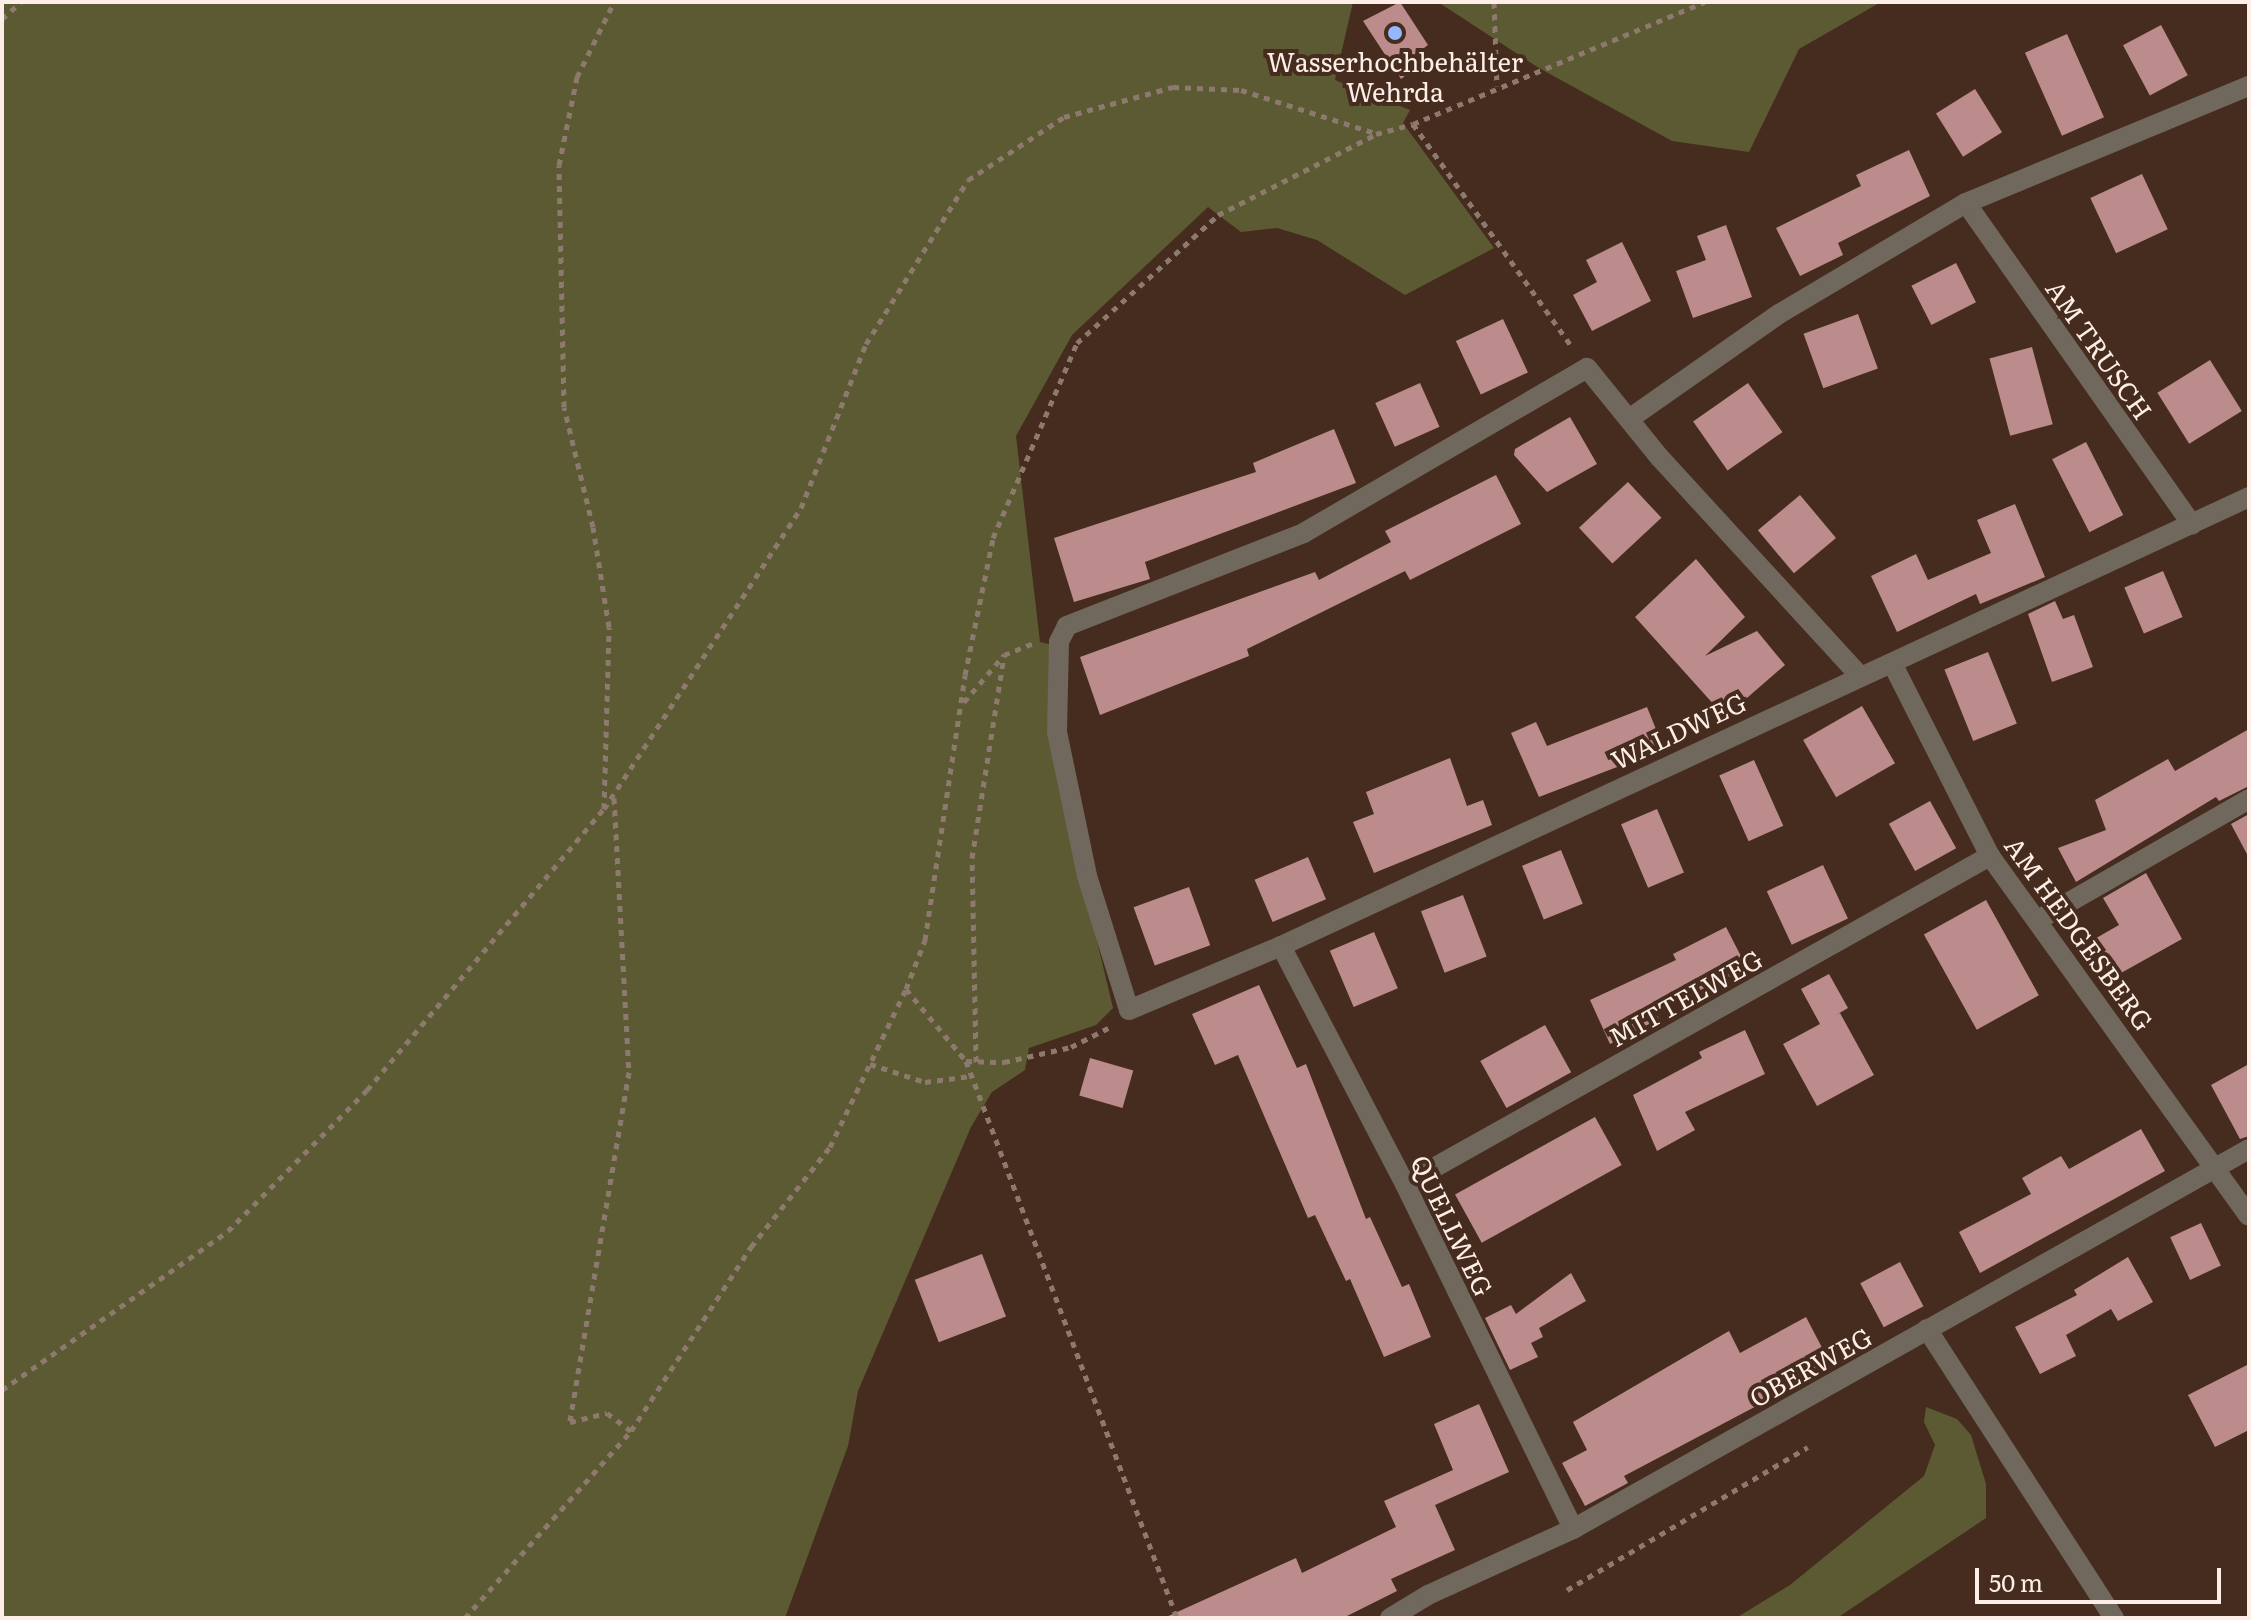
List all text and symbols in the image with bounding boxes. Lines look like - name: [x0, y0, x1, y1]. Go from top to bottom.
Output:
- marker: Wasserhochbehälter Wehrda: [1386, 24, 1404, 42]
- place label: Wasserhochbehälter Wehrda: [1267, 45, 1523, 106]
- street label: AM TRUSCH: [2040, 273, 2160, 425]
- street label: WALDWEG: [1606, 685, 1750, 775]
- street label: AM HEDGESBERG: [1999, 830, 2161, 1036]
- street label: MITTELWEG: [1603, 942, 1767, 1052]
- street label: QUELLWEG: [1406, 1150, 1500, 1300]
- street label: OBERWEG: [1743, 1320, 1877, 1412]
- scale bar: [1979, 1552, 2225, 1602]
- text: 50 m: [1989, 1564, 2043, 1599]

